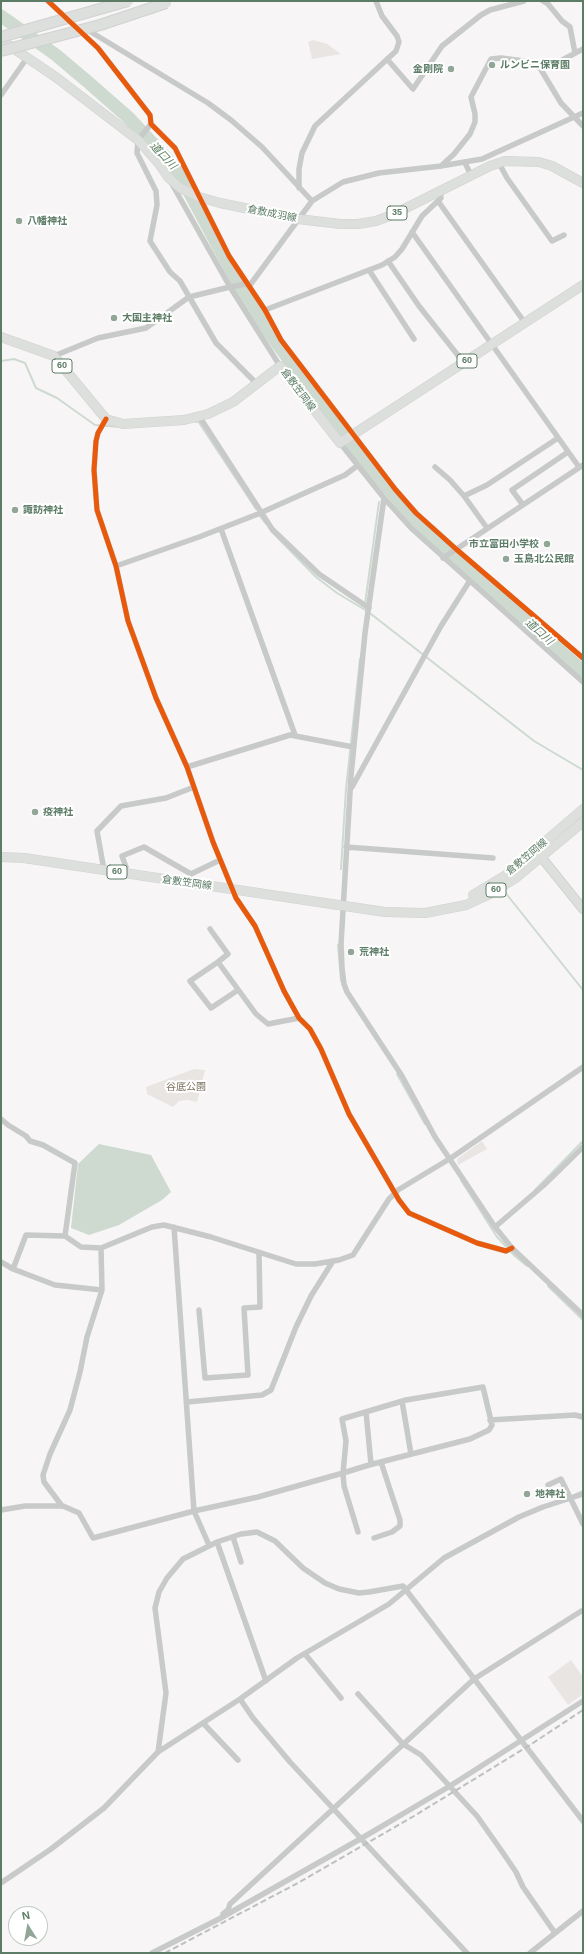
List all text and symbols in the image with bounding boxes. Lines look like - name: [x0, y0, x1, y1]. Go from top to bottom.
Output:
- place label: ルンビニ保育園: [500, 59, 570, 71]
- marker: ルンビニ保育園: [487, 60, 497, 70]
- place label: 金剛院: [413, 63, 443, 75]
- marker: 金剛院: [446, 64, 456, 74]
- water label: 道口川: [147, 139, 179, 173]
- street label: 倉敷成羽線: [246, 203, 298, 225]
- road number: 35: [387, 206, 407, 220]
- place label: 八幡神社: [27, 215, 67, 227]
- marker: 八幡神社: [14, 216, 24, 226]
- place label: 大国主神社: [122, 312, 172, 324]
- marker: 大国主神社: [109, 313, 119, 323]
- road number: 60: [457, 354, 477, 368]
- road number: 60: [52, 359, 72, 373]
- street label: 倉敷笠岡線: [278, 366, 318, 414]
- place label: 諏訪神社: [23, 504, 63, 516]
- marker: 諏訪神社: [10, 505, 20, 515]
- place label: 市立富田小学校: [469, 538, 539, 550]
- marker: 市立富田小学校: [542, 539, 552, 549]
- place label: 玉島北公民館: [514, 553, 574, 565]
- marker: 玉島北公民館: [501, 554, 511, 564]
- water label: 道口川: [522, 616, 556, 648]
- place label: 疫神社: [43, 806, 73, 818]
- marker: 疫神社: [30, 807, 40, 817]
- street label: 倉敷笠岡線: [504, 836, 550, 878]
- road number: 60: [107, 865, 127, 879]
- street label: 倉敷笠岡線: [161, 874, 213, 892]
- road number: 60: [486, 883, 506, 897]
- place label: 荒神社: [359, 946, 389, 958]
- marker: 荒神社: [346, 947, 356, 957]
- park label: 谷底公園: [166, 1081, 206, 1093]
- place label: 地神社: [535, 1488, 565, 1500]
- marker: 地神社: [522, 1489, 532, 1499]
- north arrow: [8, 1906, 48, 1946]
- text: N: [21, 1909, 31, 1922]

